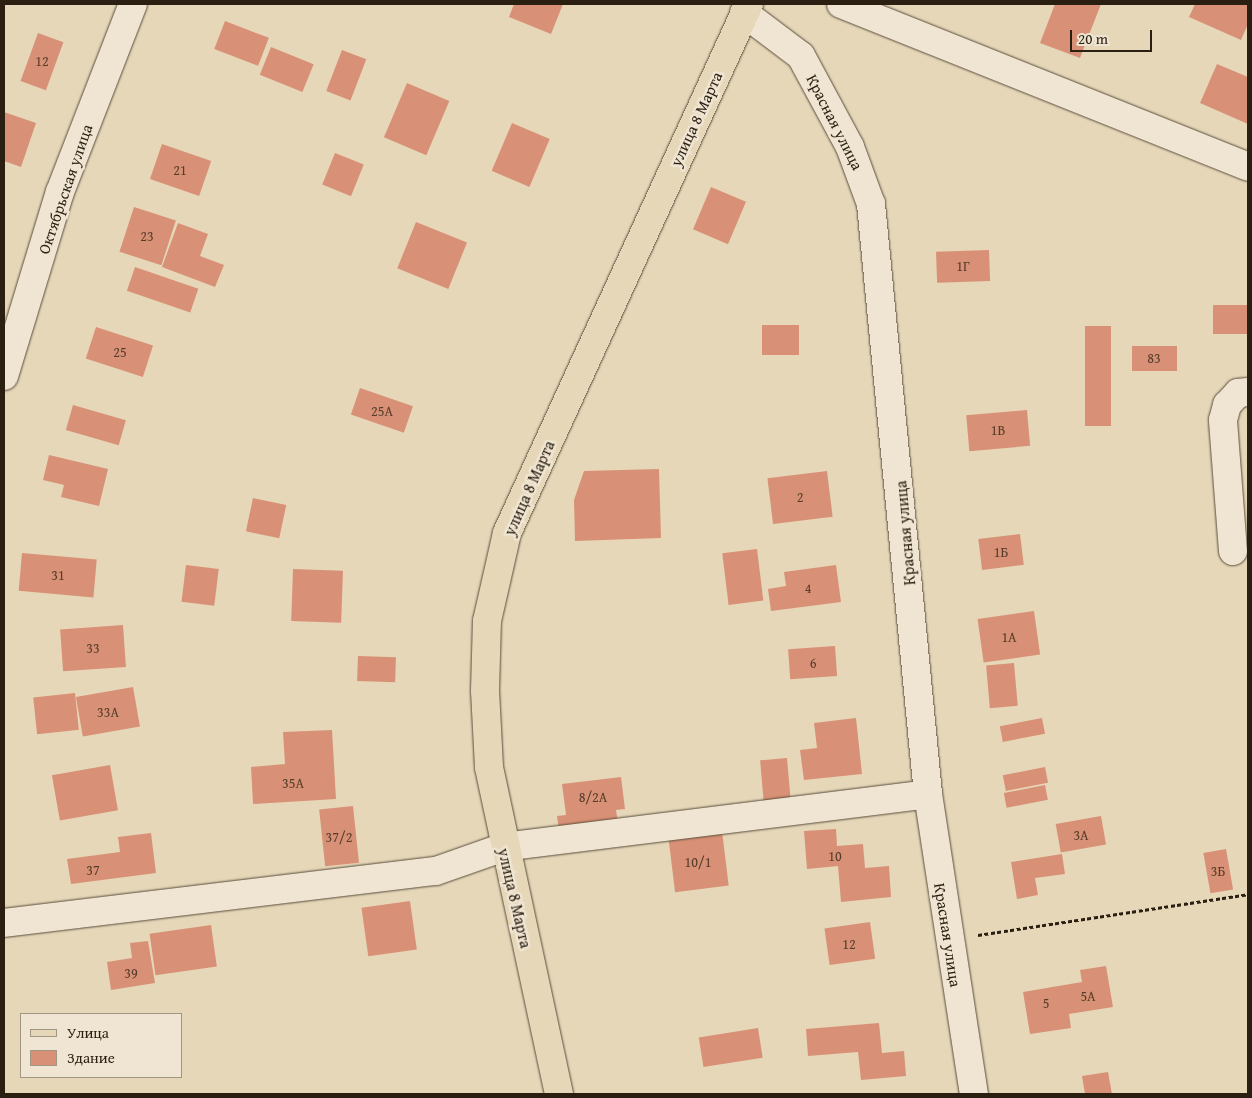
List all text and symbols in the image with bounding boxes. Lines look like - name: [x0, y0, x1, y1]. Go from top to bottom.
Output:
- scale bar: [1072, 20, 1154, 52]
- text: 20 m: [1078, 28, 1108, 49]
- house number: 12: [35, 53, 49, 69]
- street label: улица 8 Марта: [666, 69, 726, 169]
- street label: Красная улица: [803, 71, 867, 173]
- street label: Октябрьская улица: [34, 121, 96, 257]
- house number: 21: [173, 162, 187, 178]
- house number: 23: [140, 228, 154, 244]
- house number: 1Г: [956, 258, 970, 274]
- house number: 25: [113, 344, 127, 360]
- house number: 83: [1147, 350, 1161, 366]
- house number: 25А: [371, 403, 393, 419]
- house number: 1В: [991, 422, 1005, 438]
- street label: улица 8 Марта: [499, 437, 559, 539]
- street label: Красная улица: [891, 480, 919, 586]
- house number: 2: [797, 489, 803, 505]
- house number: 1Б: [994, 544, 1008, 560]
- house number: 31: [51, 567, 65, 583]
- house number: 4: [805, 580, 811, 596]
- house number: 1А: [1001, 629, 1017, 645]
- house number: 33: [86, 640, 100, 656]
- house number: 6: [810, 655, 816, 671]
- house number: 33А: [97, 704, 119, 720]
- house number: 35А: [282, 775, 304, 791]
- house number: 8/2А: [579, 789, 607, 805]
- house number: 3А: [1073, 827, 1089, 843]
- house number: 37/2: [326, 829, 352, 845]
- street label: улица 8 Марта: [494, 846, 536, 950]
- house number: 10: [828, 848, 842, 864]
- house number: 10/1: [685, 854, 711, 870]
- house number: 37: [86, 862, 100, 878]
- house number: 3Б: [1211, 863, 1225, 879]
- street label: Красная улица: [930, 882, 966, 988]
- house number: 12: [842, 936, 856, 952]
- house number: 39: [124, 965, 138, 981]
- house number: 5А: [1080, 988, 1096, 1004]
- house number: 5: [1043, 995, 1049, 1011]
- legend: [20, 1013, 182, 1078]
- text: Улица: [67, 1022, 109, 1043]
- text: Здание: [67, 1047, 115, 1068]

